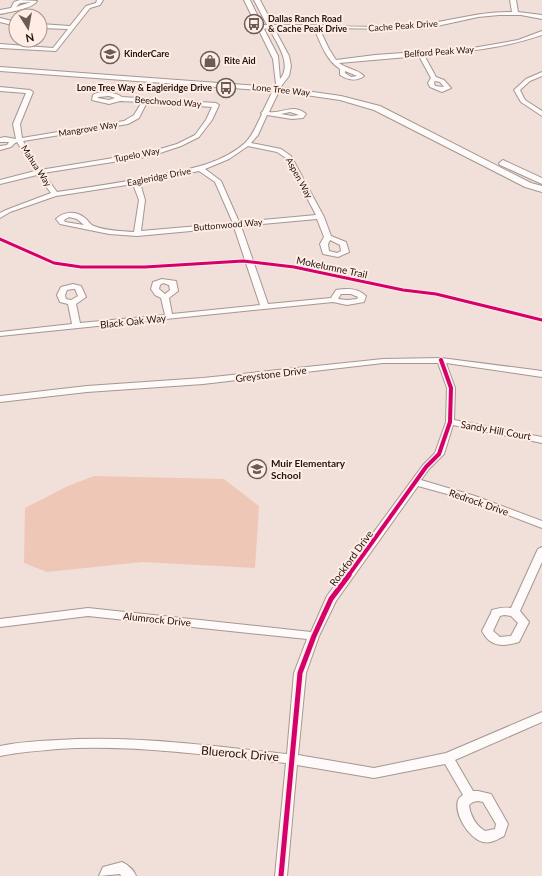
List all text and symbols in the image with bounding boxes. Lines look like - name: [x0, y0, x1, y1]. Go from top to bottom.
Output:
- north arrow: [8, 8, 48, 48]
- bus stop icon: Dallas Ranch Road & Cache Peak Drive: [243, 13, 265, 35]
- place label: Dallas Ranch Road & Cache Peak Drive: [268, 13, 347, 34]
- street label: Cache Peak Drive: [368, 18, 438, 33]
- text: N: [25, 31, 35, 45]
- school or university icon: KinderCare: [99, 43, 121, 65]
- street label: Belford Peak Way: [404, 44, 475, 59]
- place label: KinderCare: [124, 48, 170, 59]
- shop icon: Rite Aid: [199, 50, 221, 72]
- place label: Rite Aid: [224, 55, 256, 66]
- bus stop icon: Lone Tree Way & Eagleridge Drive: [215, 77, 237, 99]
- street label: Lone Tree Way: [252, 81, 311, 98]
- place label: Lone Tree Way & Eagleridge Drive: [77, 82, 212, 93]
- street label: Beechwood Way: [134, 94, 202, 109]
- street label: Mangrove Way: [58, 118, 119, 139]
- street label: Mahua Way: [19, 143, 54, 189]
- street label: Tupelo Way: [113, 145, 161, 164]
- street label: Aspen Way: [284, 155, 315, 200]
- street label: Eagleridge Drive: [126, 165, 192, 188]
- street label: Buttonwood Way: [193, 216, 263, 233]
- street label: Mokelumne Trail: [295, 254, 369, 280]
- street label: Black Oak Way: [99, 311, 167, 330]
- street label: Greystone Drive: [235, 364, 307, 384]
- street label: Sandy Hill Court: [460, 418, 533, 442]
- place label: Muir Elementary School: [271, 457, 346, 481]
- school or university icon: Muir Elementary School: [246, 458, 268, 480]
- street label: Redrock Drive: [448, 486, 510, 518]
- street label: Rockford Drive: [327, 528, 375, 588]
- street label: Alumrock Drive: [122, 609, 192, 629]
- street label: Bluerock Drive: [201, 743, 280, 764]

